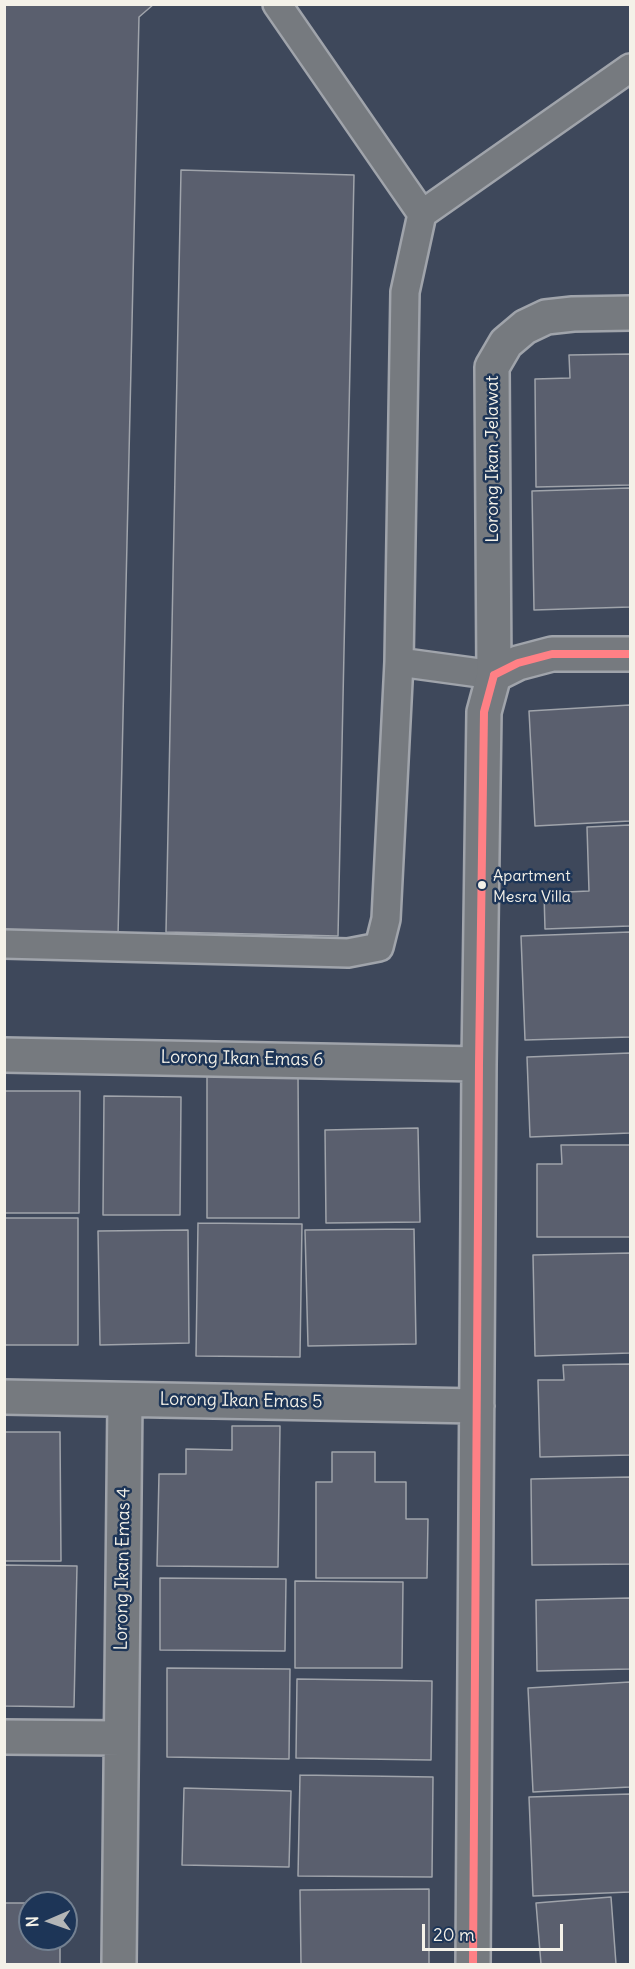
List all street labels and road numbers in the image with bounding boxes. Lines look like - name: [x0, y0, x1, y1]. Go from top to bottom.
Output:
- street label: Lorong Ikan Jelawat: [482, 375, 504, 543]
- street label: Lorong Ikan Emas 6: [160, 1047, 324, 1071]
- street label: Lorong Ikan Emas 5: [159, 1389, 323, 1413]
- street label: Lorong Ikan Emas 4: [111, 1487, 135, 1651]

